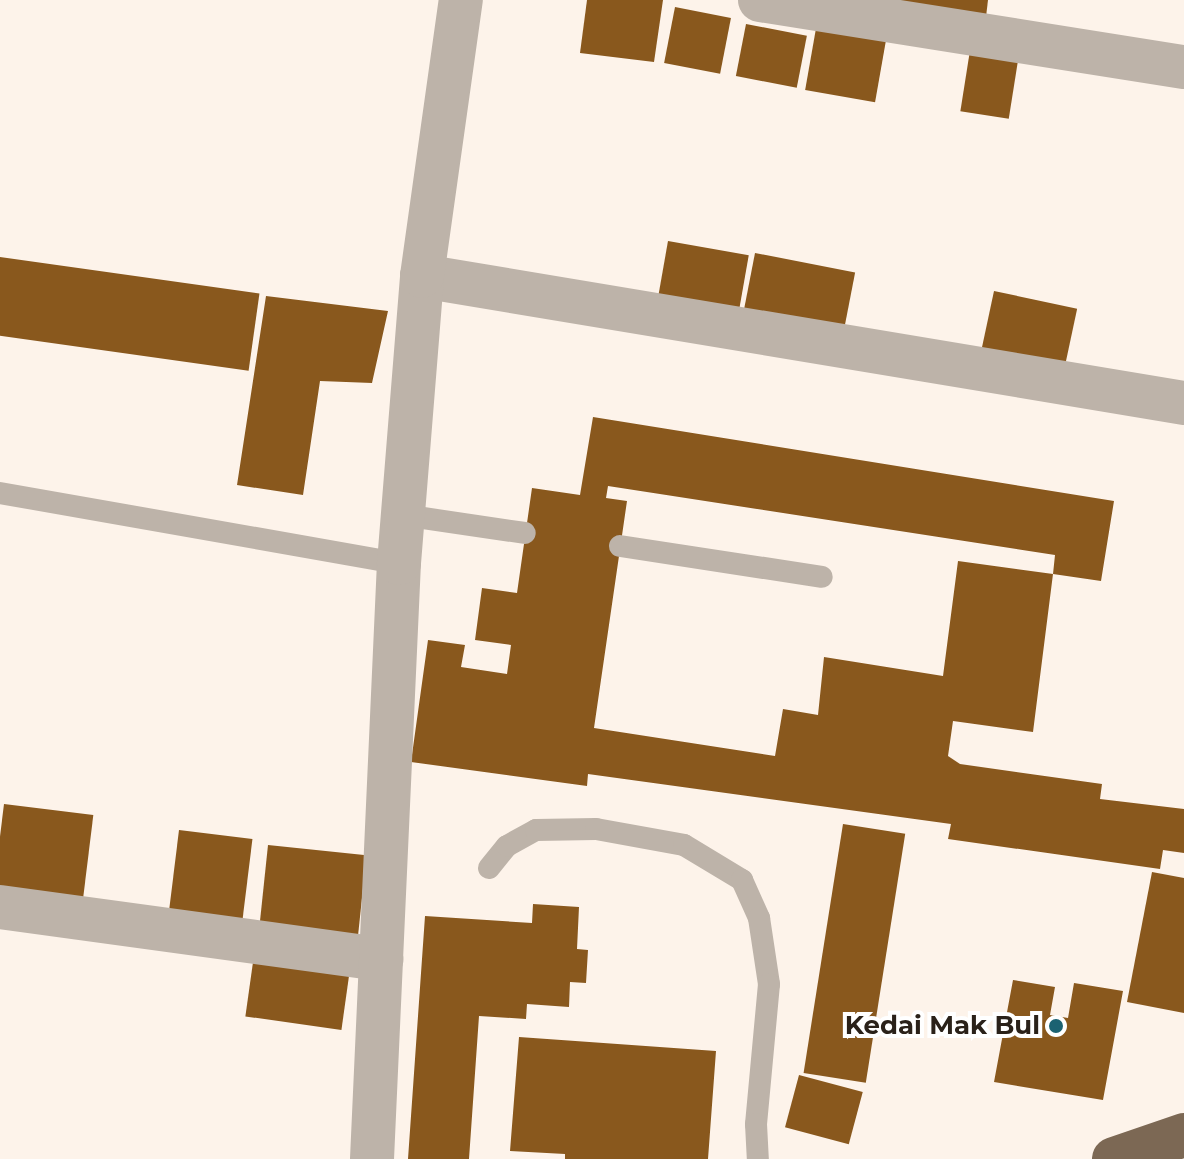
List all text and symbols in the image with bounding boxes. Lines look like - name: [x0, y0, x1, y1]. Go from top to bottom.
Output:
- place label: Kedai Mak Bul: [845, 1010, 1040, 1042]
- marker: Kedai Mak Bul: [1047, 1017, 1065, 1035]

